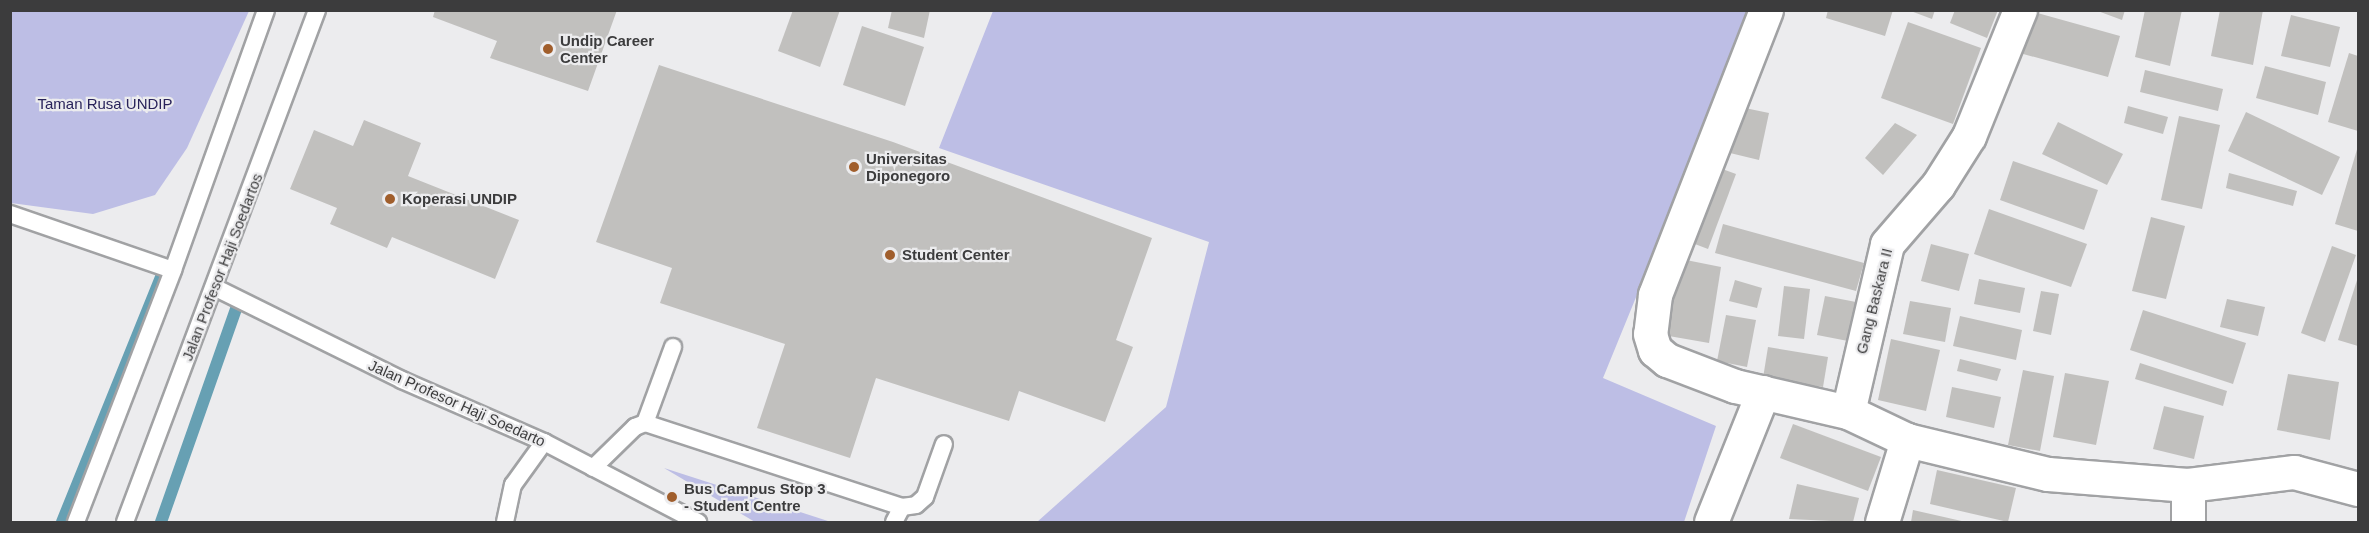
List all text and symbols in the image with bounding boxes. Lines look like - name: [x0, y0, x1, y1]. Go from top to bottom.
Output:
- place label: Undip Career Center: [560, 31, 654, 66]
- marker: Undip Career Center: [541, 42, 555, 56]
- park label: Taman Rusa UNDIP: [37, 95, 173, 113]
- place label: Universitas Diponegoro: [866, 149, 950, 184]
- marker: Universitas Diponegoro: [847, 160, 861, 174]
- street label: Jalan Profesor Haji Soedartos: [178, 171, 266, 363]
- place label: Koperasi UNDIP: [402, 190, 517, 208]
- marker: Koperasi UNDIP: [383, 192, 397, 206]
- place label: Student Center: [902, 246, 1010, 264]
- street label: Gang Baskara II: [1852, 246, 1896, 356]
- marker: Student Center: [883, 248, 897, 262]
- street label: Jalan Profesor Haji Soedarto: [366, 356, 548, 450]
- place label: Bus Campus Stop 3 - Student Centre: [684, 479, 826, 514]
- marker: Bus Campus Stop 3 - Student Centre: [665, 490, 679, 504]

